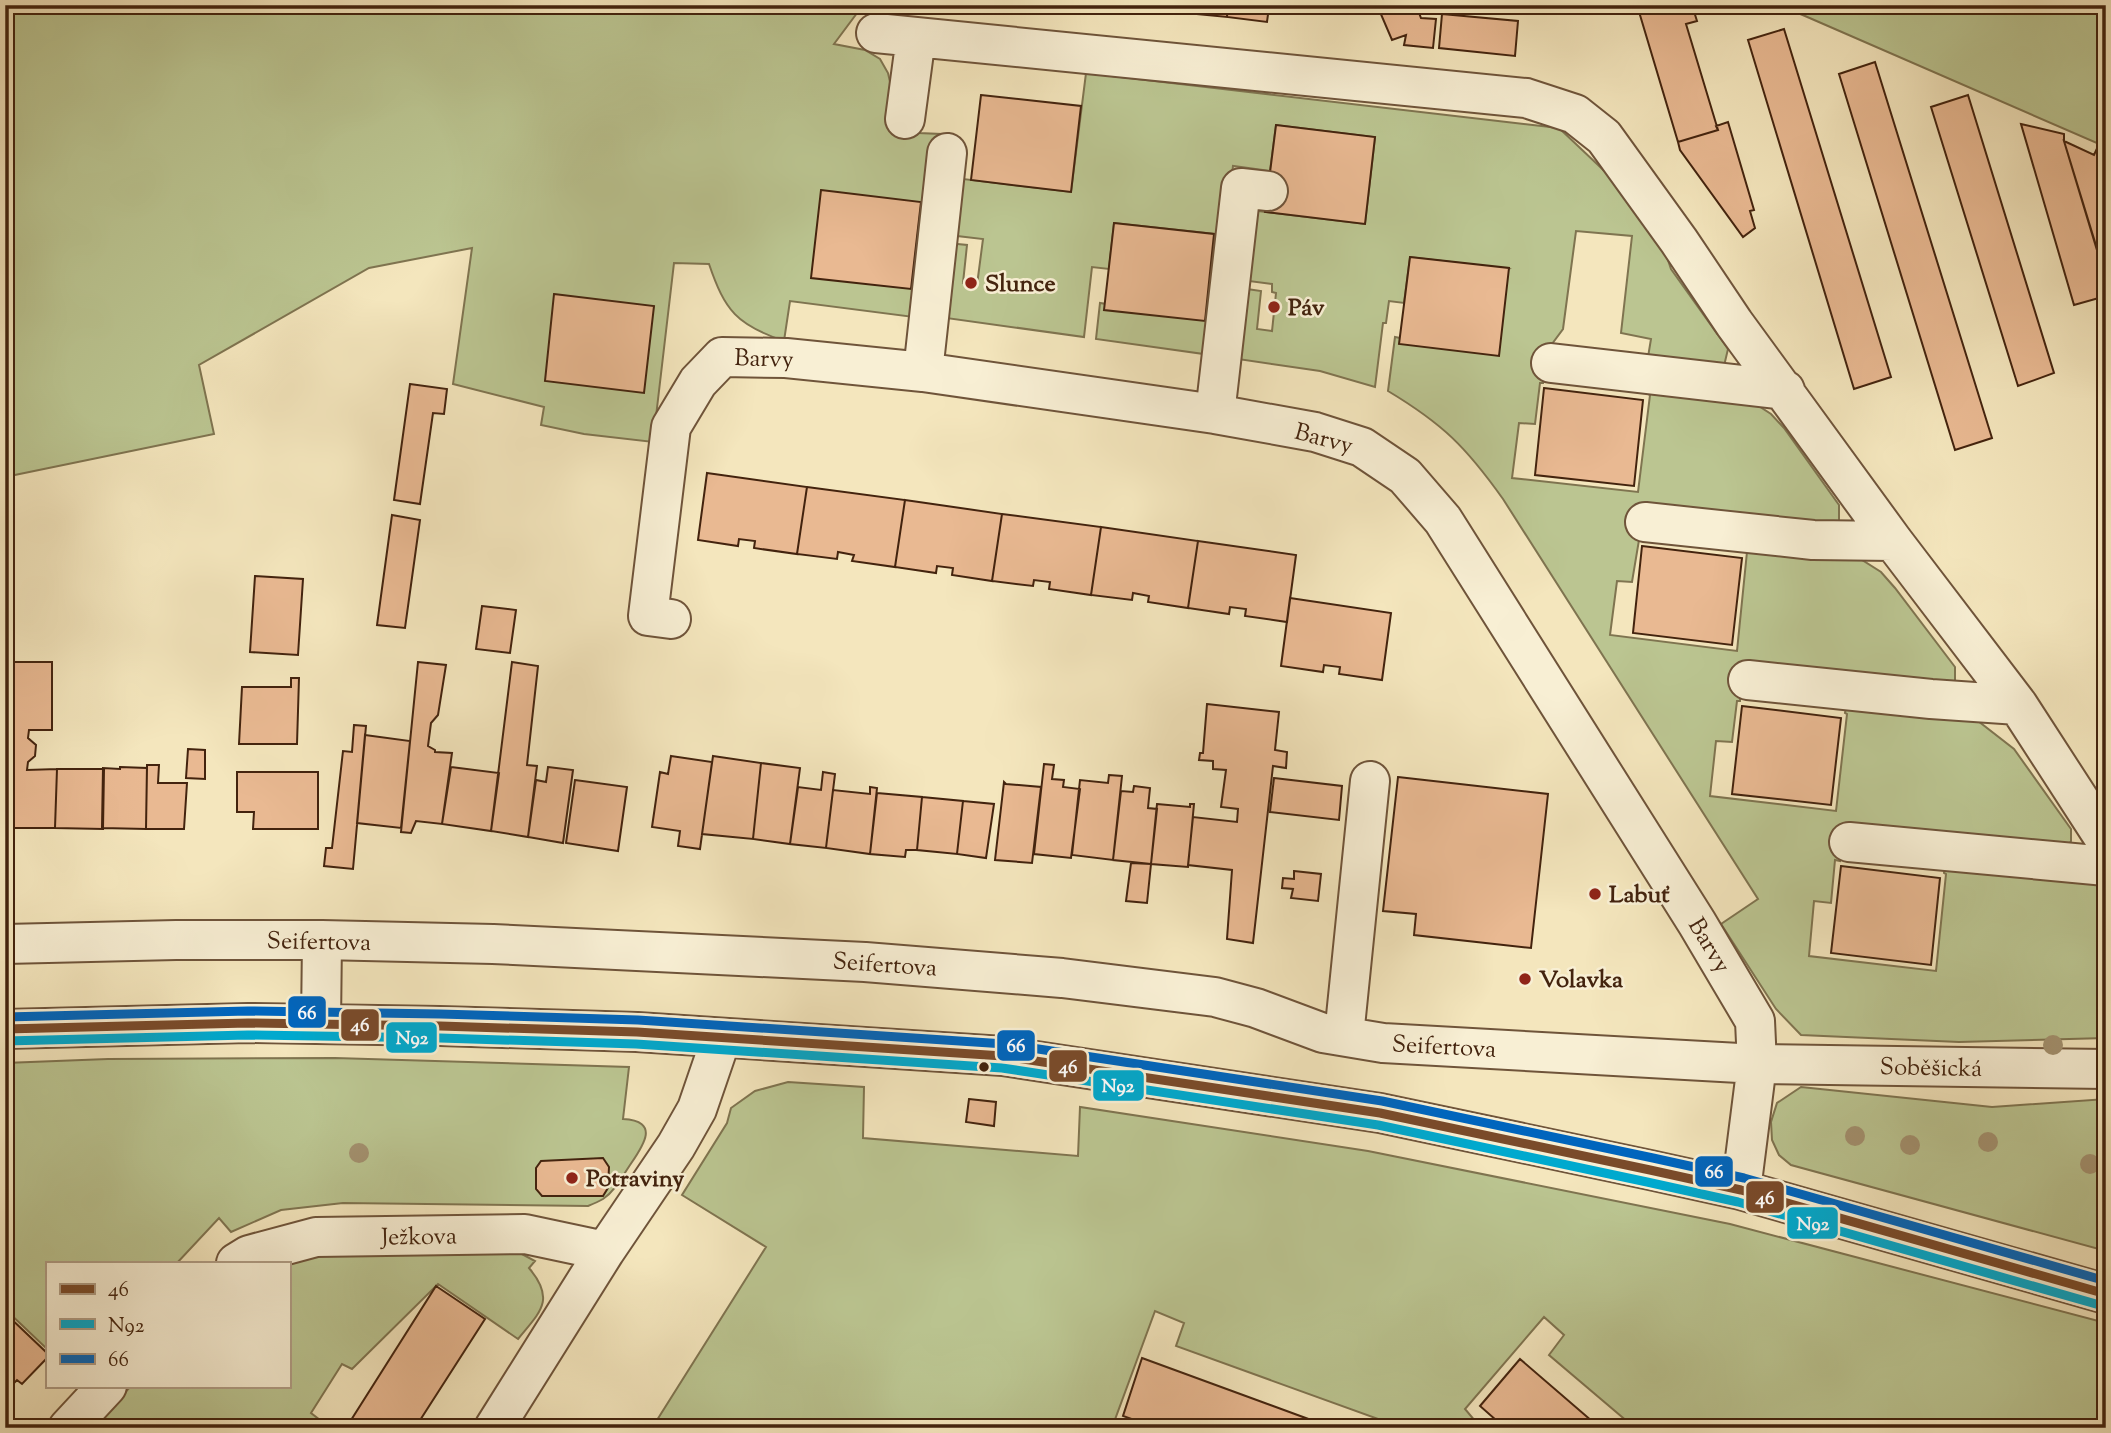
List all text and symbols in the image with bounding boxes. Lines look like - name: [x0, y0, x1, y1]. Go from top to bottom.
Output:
- place label: Slunce: [985, 268, 1056, 302]
- marker: Slunce: [963, 275, 979, 291]
- place label: Páv: [1288, 292, 1325, 326]
- marker: Páv: [1266, 299, 1282, 315]
- street label: Barvy: [734, 342, 794, 378]
- street label: Barvy: [1290, 416, 1357, 464]
- place label: Labuť: [1609, 879, 1670, 913]
- marker: Labuť: [1587, 886, 1603, 902]
- street label: Barvy: [1678, 912, 1738, 980]
- street label: Seifertova: [266, 925, 372, 961]
- street label: Seifertova: [832, 945, 938, 987]
- place label: Volavka: [1539, 964, 1624, 998]
- marker: Volavka: [1517, 971, 1533, 987]
- line badge: 66: [287, 995, 327, 1029]
- text: 66: [298, 1001, 316, 1028]
- line badge: 46: [340, 1008, 380, 1042]
- text: 46: [350, 1013, 369, 1040]
- line badge: N92: [385, 1021, 438, 1054]
- text: N92: [395, 1026, 429, 1053]
- street label: Seifertova: [1391, 1028, 1497, 1068]
- line badge: 66: [996, 1029, 1036, 1062]
- text: 66: [1007, 1034, 1025, 1061]
- line badge: 46: [1048, 1049, 1088, 1083]
- street label: Soběšická: [1879, 1051, 1983, 1087]
- text: 46: [1058, 1055, 1077, 1082]
- unlabelled marker: [977, 1060, 991, 1074]
- line badge: N92: [1092, 1069, 1145, 1102]
- text: N92: [1101, 1074, 1135, 1101]
- line badge: 66: [1694, 1155, 1734, 1188]
- text: 66: [1705, 1160, 1723, 1187]
- place label: Potraviny: [586, 1163, 684, 1197]
- marker: Potraviny: [564, 1170, 580, 1186]
- line badge: 46: [1745, 1180, 1785, 1214]
- text: 46: [1755, 1186, 1774, 1213]
- line badge: N92: [1786, 1206, 1839, 1240]
- text: N92: [1796, 1212, 1830, 1239]
- street label: Ježkova: [379, 1220, 457, 1256]
- legend: [46, 1262, 290, 1388]
- text: 46: [108, 1276, 129, 1306]
- text: N92: [108, 1312, 145, 1342]
- text: 66: [108, 1346, 129, 1376]

